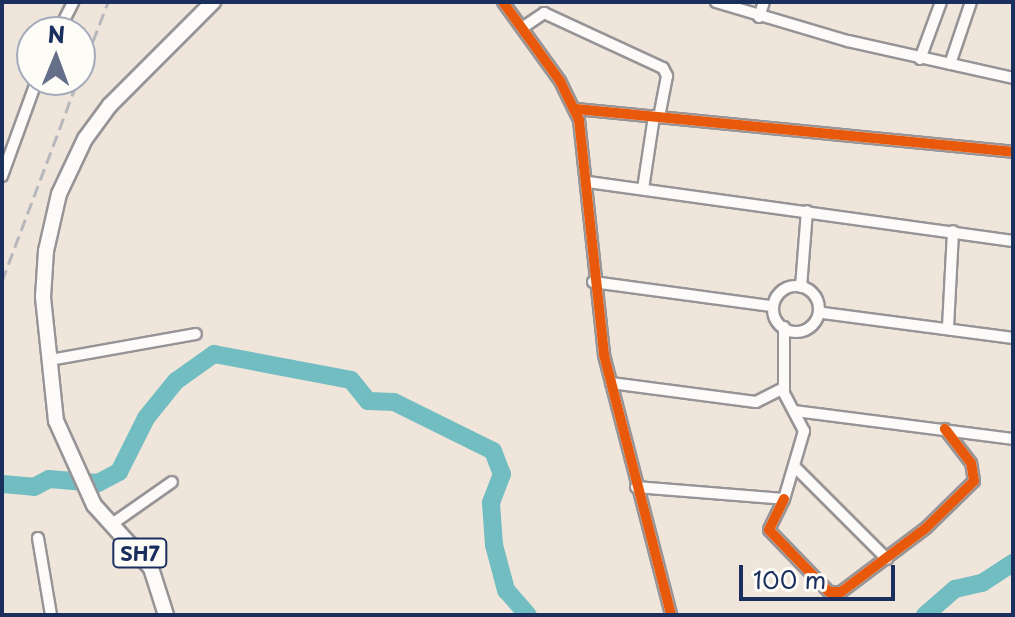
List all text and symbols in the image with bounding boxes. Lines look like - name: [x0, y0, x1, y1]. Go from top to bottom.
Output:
- north arrow: [16, 16, 96, 96]
- text: N: [47, 17, 65, 50]
- road number: SH7: [112, 537, 168, 569]
- scale bar: [743, 549, 899, 599]
- text: 100 m: [753, 561, 826, 597]

